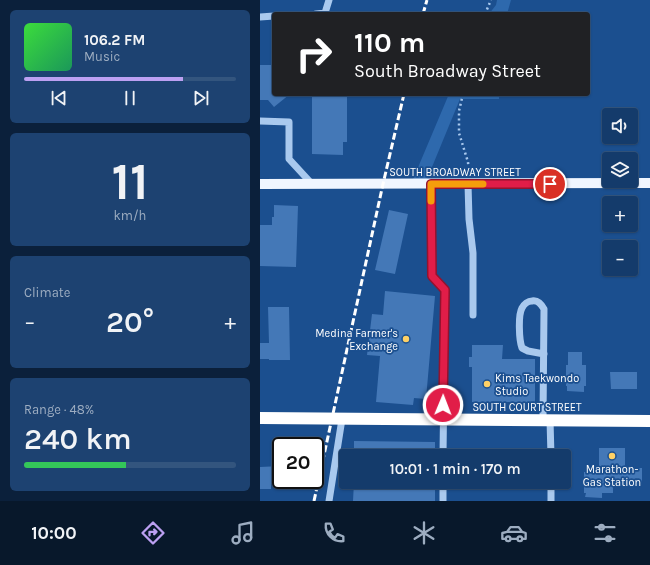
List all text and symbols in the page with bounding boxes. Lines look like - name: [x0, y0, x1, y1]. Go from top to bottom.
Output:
- text: 110 m: [354, 26, 425, 59]
- icon: right: [288, 28, 340, 80]
- text: 106.2 FM: [84, 31, 145, 49]
- text: Music: [84, 49, 120, 64]
- text: South Broadway Street: [354, 60, 541, 82]
- icon: previous: [48, 87, 70, 109]
- icon: pause: [119, 87, 141, 109]
- icon: next: [190, 87, 212, 109]
- map controls: [602, 108, 638, 276]
- button: sound: [602, 108, 638, 144]
- text: 11: [111, 151, 149, 212]
- button: layers: [602, 152, 638, 188]
- street label: SOUTH BROADWAY STREET: [389, 166, 521, 179]
- pin: [533, 167, 567, 201]
- icon: arrive: [539, 173, 561, 195]
- button: +: [602, 196, 638, 232]
- text: km/h: [114, 208, 146, 223]
- button: −: [602, 240, 638, 276]
- text: Climate: [24, 285, 70, 300]
- text: 20°: [106, 304, 154, 340]
- text: −: [24, 309, 36, 335]
- text: +: [224, 309, 236, 335]
- place label: Medina Farmer's Exchange: [315, 327, 398, 353]
- marker: Medina Farmer's Exchange: [401, 334, 411, 344]
- place label: Kims Taekwondo Studio: [495, 372, 579, 398]
- marker: Kims Taekwondo Studio: [482, 379, 492, 389]
- position arrow: [422, 384, 464, 426]
- street label: SOUTH COURT STREET: [472, 401, 582, 414]
- text: Range · 48%: [24, 402, 94, 417]
- text: 240 km: [24, 421, 132, 457]
- speed limit sign: 20: [272, 437, 324, 489]
- marker: Marathon- Gas Station: [607, 451, 617, 461]
- text: 10:01 · 1 min · 170 m: [389, 460, 521, 478]
- place label: Marathon- Gas Station: [583, 463, 641, 489]
- icon: directions: [139, 519, 167, 547]
- icon: music: [229, 519, 257, 547]
- icon: phone: [320, 519, 348, 547]
- icon: climate: [410, 519, 438, 547]
- icon: car: [500, 519, 528, 547]
- icon: filters: [591, 519, 619, 547]
- text: 10:00: [31, 522, 77, 544]

